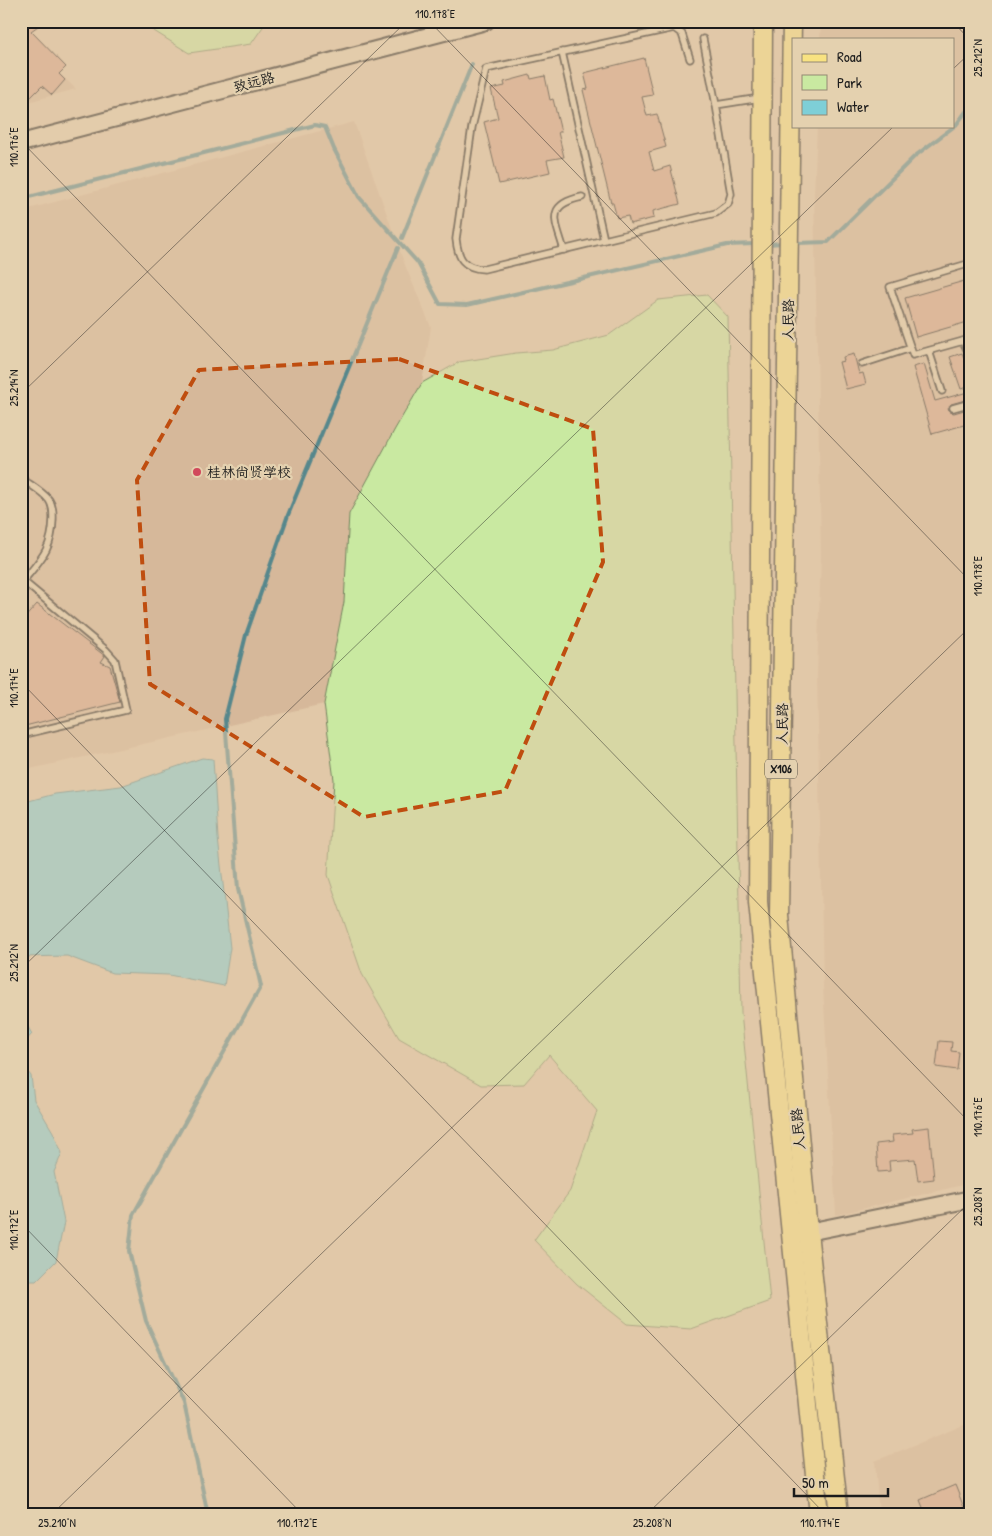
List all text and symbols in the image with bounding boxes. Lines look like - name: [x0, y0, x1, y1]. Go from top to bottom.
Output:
- text: 110.178°E: [415, 5, 456, 22]
- legend: [792, 38, 954, 128]
- text: 25.212°N: [969, 39, 986, 77]
- text: Road: [837, 46, 862, 67]
- street label: 致远路: [231, 67, 277, 96]
- text: Park: [837, 72, 862, 93]
- text: Water: [837, 96, 869, 117]
- text: 110.176°E: [5, 126, 22, 167]
- street label: 人民路: [778, 299, 797, 341]
- text: 25.214°N: [5, 370, 22, 406]
- place label: 桂林尚贤学校: [207, 462, 291, 481]
- marker: 桂林尚贤学校: [191, 466, 203, 478]
- text: 110.178°E: [969, 555, 986, 596]
- text: 110.174°E: [5, 668, 22, 708]
- street label: 人民路: [772, 703, 791, 745]
- road number: X106: [765, 760, 797, 779]
- text: 25.212°N: [5, 944, 22, 982]
- text: 110.176°E: [969, 1096, 986, 1137]
- street label: 人民路: [786, 1107, 809, 1151]
- text: 25.208°N: [969, 1188, 986, 1226]
- text: 110.172°E: [5, 1209, 22, 1250]
- scale bar: [794, 1466, 888, 1498]
- text: 50 m: [802, 1472, 829, 1493]
- text: 25.210°N: [38, 1514, 76, 1531]
- text: 110.172°E: [277, 1514, 318, 1531]
- text: 25.208°N: [633, 1514, 671, 1531]
- text: 110.174°E: [800, 1514, 840, 1531]

